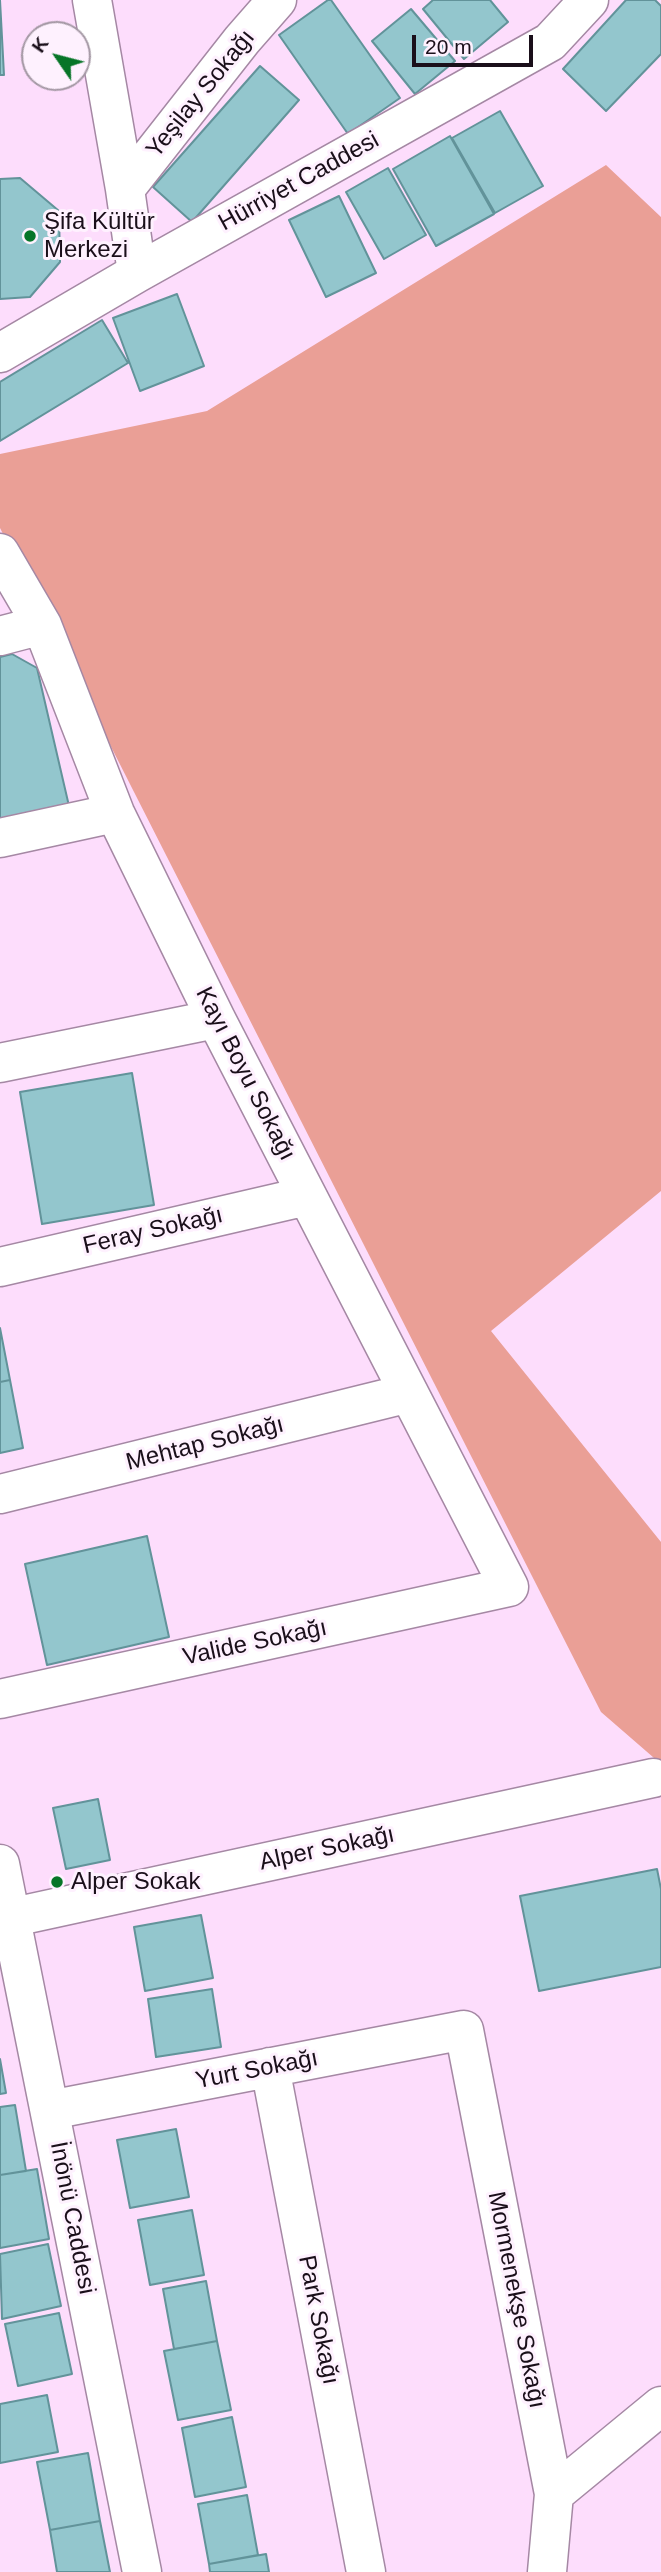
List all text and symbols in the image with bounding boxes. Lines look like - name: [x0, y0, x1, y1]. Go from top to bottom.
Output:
- north arrow: [21, 21, 91, 91]
- scale bar: [416, 21, 537, 65]
- street label: Yeşilay Sokağı: [141, 24, 261, 164]
- text: K: [27, 33, 53, 56]
- text: 20 m: [425, 35, 472, 58]
- street label: Hürriyet Caddesi: [214, 126, 384, 238]
- place label: Şifa Kültür Merkezi: [44, 208, 155, 264]
- marker: Şifa Kültür Merkezi: [22, 228, 38, 244]
- street label: Kayı Boyu Sokağı: [189, 982, 301, 1166]
- street label: Feray Sokağı: [80, 1201, 226, 1261]
- street label: Mehtap Sokağı: [123, 1411, 287, 1477]
- street label: Valide Sokağı: [180, 1614, 330, 1672]
- street label: Alper Sokağı: [257, 1821, 397, 1877]
- place label: Alper Sokak: [71, 1868, 200, 1896]
- marker: Alper Sokak: [49, 1874, 65, 1890]
- street label: Yurt Sokağı: [193, 2044, 321, 2096]
- street label: İnönü Caddesi: [43, 2139, 101, 2297]
- street label: Mormenekşe Sokağı: [481, 2189, 551, 2411]
- street label: Park Sokağı: [291, 2253, 345, 2387]

